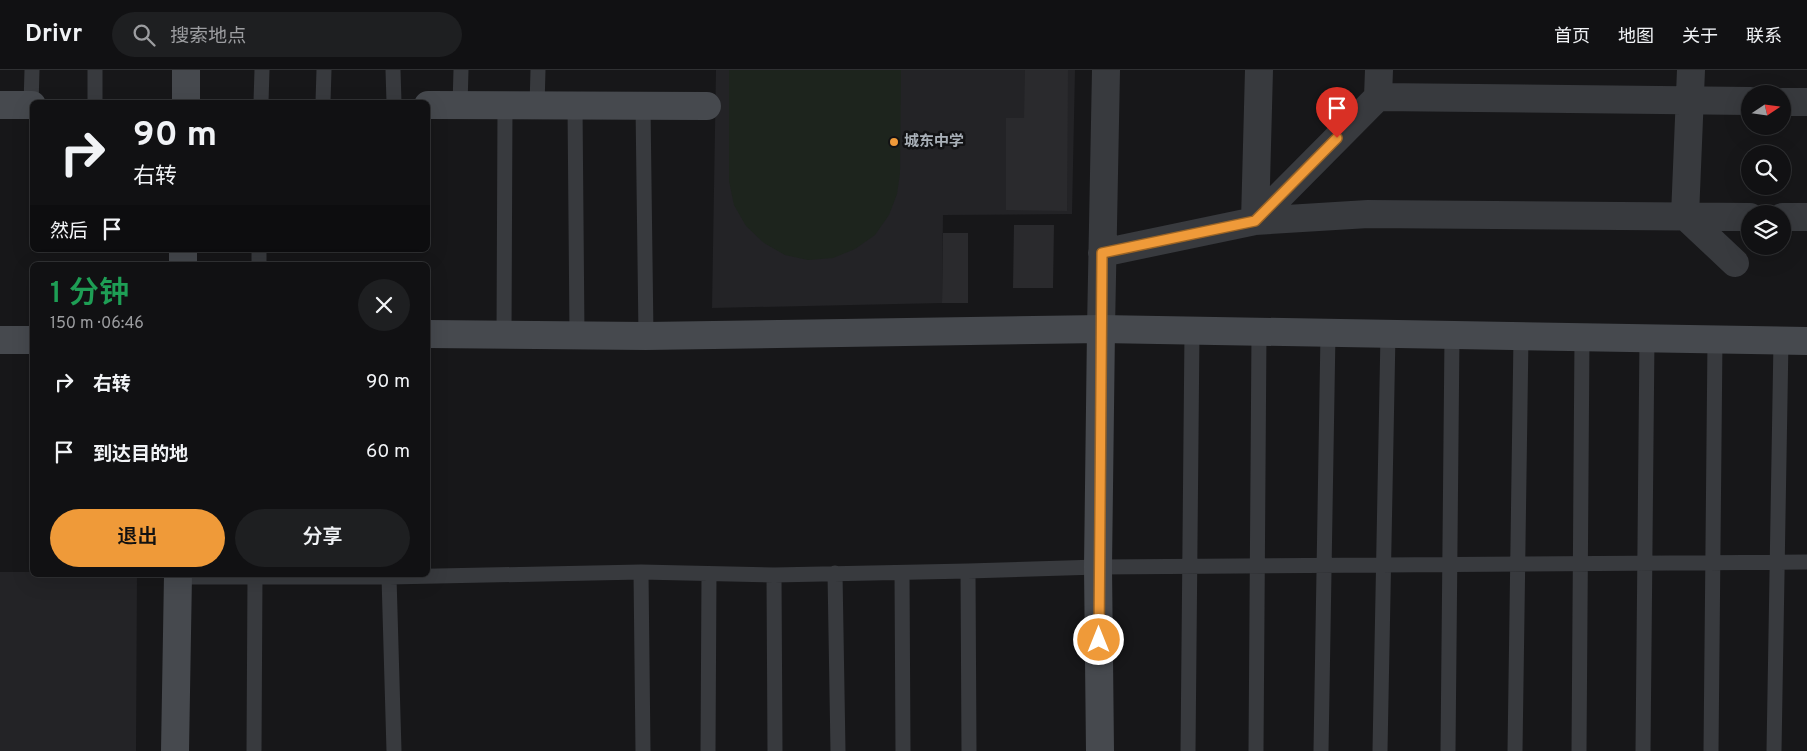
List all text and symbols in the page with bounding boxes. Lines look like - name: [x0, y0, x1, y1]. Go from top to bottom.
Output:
- search box: [112, 12, 462, 57]
- text: Drivr: [25, 20, 82, 50]
- icon: search: [130, 21, 158, 49]
- text: 搜索地点: [170, 25, 246, 49]
- text: 首页: [1554, 26, 1590, 49]
- text: 地图: [1618, 26, 1654, 49]
- text: 关于: [1682, 26, 1718, 49]
- text: 联系: [1746, 26, 1782, 49]
- north arrow: [1741, 85, 1791, 135]
- map controls: [1741, 85, 1791, 255]
- pin: [1316, 87, 1358, 138]
- icon: arrive: [1323, 94, 1351, 122]
- text: 90 m: [133, 114, 217, 158]
- icon: right: [50, 120, 115, 185]
- place label: 城东中学: [904, 132, 964, 152]
- marker: 城东中学: [888, 136, 900, 148]
- button: search: [1741, 145, 1791, 195]
- text: 右转: [133, 164, 177, 191]
- button: layers: [1741, 205, 1791, 255]
- icon: arrive: [98, 215, 126, 243]
- text: 然后: [50, 220, 88, 244]
- text: 1 分钟: [50, 276, 129, 313]
- button: close: [358, 279, 410, 331]
- text: 150 m · 06:46: [50, 314, 144, 334]
- icon: right: [50, 368, 78, 396]
- text: 90 m: [366, 370, 410, 394]
- text: 右转: [93, 373, 131, 397]
- icon: arrive: [50, 438, 78, 466]
- text: 60 m: [366, 440, 410, 464]
- text: 到达目的地: [93, 443, 188, 467]
- button: 退出: [50, 509, 225, 567]
- button: 分享: [235, 509, 410, 567]
- position arrow: [1072, 613, 1124, 665]

